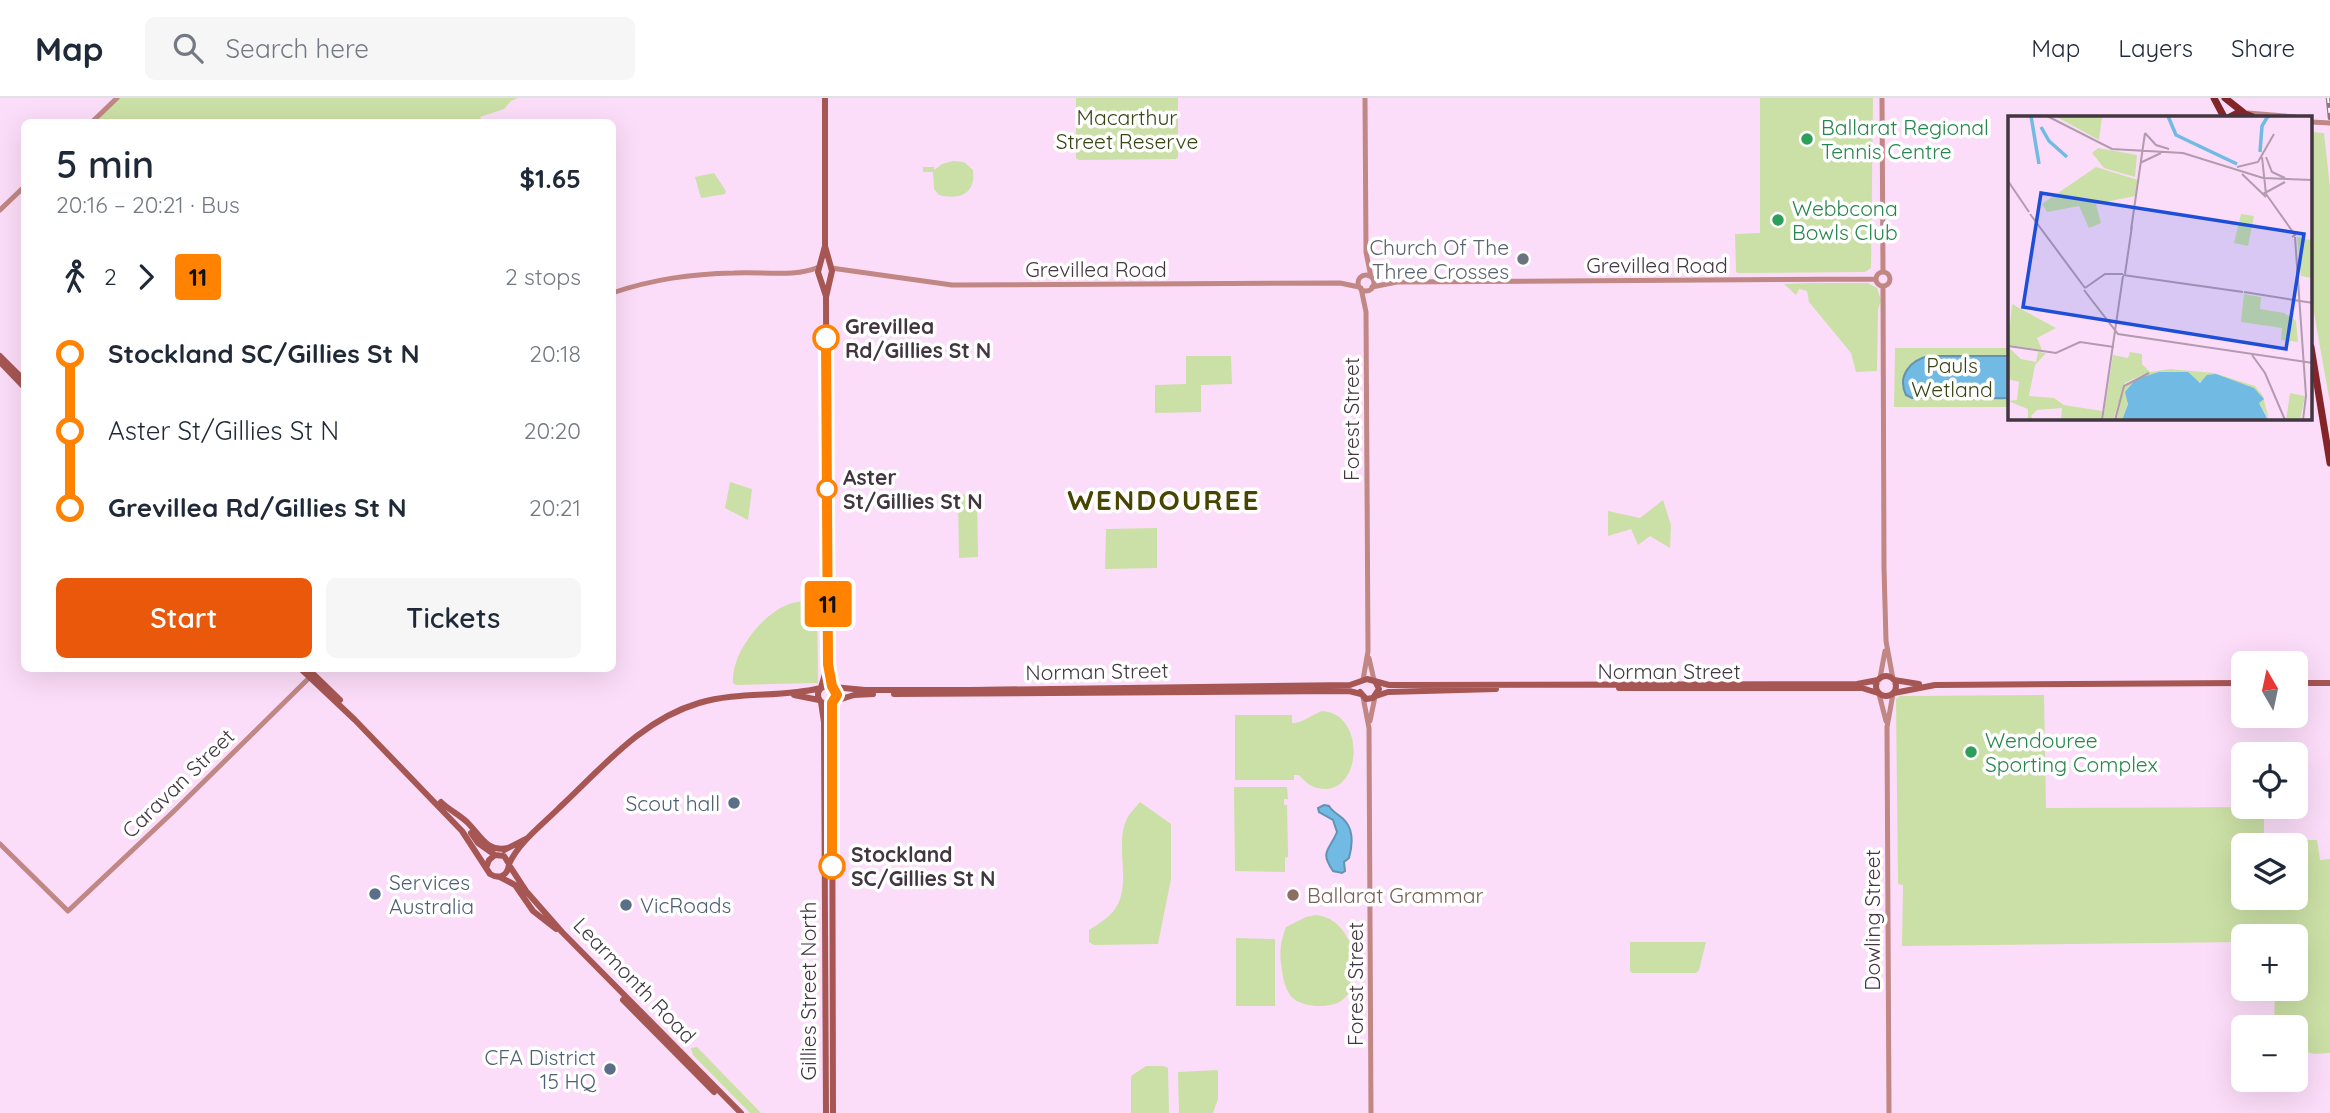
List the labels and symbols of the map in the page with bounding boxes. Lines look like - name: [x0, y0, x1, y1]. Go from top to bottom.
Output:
- park label: Macarthur Street Reserve: [1056, 104, 1198, 154]
- place label: Ballarat Regional Tennis Centre: [1821, 114, 1989, 164]
- inset map: [2008, 116, 2312, 420]
- marker: Ballarat Regional Tennis Centre: [1799, 131, 1815, 147]
- place label: Webbcona Bowls Club: [1792, 195, 1898, 245]
- marker: Webbcona Bowls Club: [1770, 212, 1786, 228]
- place label: Church Of The Three Crosses: [1369, 234, 1509, 284]
- marker: Church Of The Three Crosses: [1515, 251, 1531, 267]
- street label: Grevillea Road: [1586, 252, 1728, 278]
- street label: Grevillea Road: [1025, 256, 1167, 282]
- place label: Grevillea Rd/Gillies St N: [845, 313, 991, 363]
- marker: Grevillea Rd/Gillies St N: [813, 325, 839, 351]
- park label: Pauls Wetland: [1911, 352, 1993, 402]
- street label: Forest Street: [1338, 357, 1364, 481]
- place label: Aster St/Gillies St N: [843, 464, 983, 514]
- marker: Aster St/Gillies St N: [817, 479, 837, 499]
- district label: WENDOUREE: [1067, 482, 1261, 517]
- line badge: 11: [796, 581, 860, 627]
- north arrow: [2231, 651, 2308, 728]
- street label: Norman Street: [1025, 657, 1169, 685]
- street label: Norman Street: [1597, 658, 1741, 684]
- street label: Caravan Street: [117, 723, 239, 843]
- place label: Wendouree Sporting Complex: [1985, 727, 2158, 777]
- marker: Wendouree Sporting Complex: [1963, 744, 1979, 760]
- place label: Scout hall: [626, 790, 720, 816]
- marker: Scout hall: [726, 795, 742, 811]
- place label: Stockland SC/Gillies St N: [851, 841, 995, 891]
- street label: Dowling Street: [1859, 849, 1885, 991]
- marker: Stockland SC/Gillies St N: [819, 853, 845, 879]
- place label: Services Australia: [389, 869, 474, 919]
- place label: Ballarat Grammar: [1307, 882, 1483, 908]
- marker: Services Australia: [367, 886, 383, 902]
- marker: Ballarat Grammar: [1285, 887, 1301, 903]
- place label: VicRoads: [640, 892, 731, 918]
- marker: VicRoads: [618, 897, 634, 913]
- street label: Gillies Street North: [795, 902, 821, 1080]
- street label: Learmonth Road: [568, 912, 702, 1048]
- street label: Forest Street: [1342, 922, 1368, 1046]
- place label: CFA District 15 HQ: [485, 1044, 597, 1094]
- marker: CFA District 15 HQ: [602, 1061, 618, 1077]

